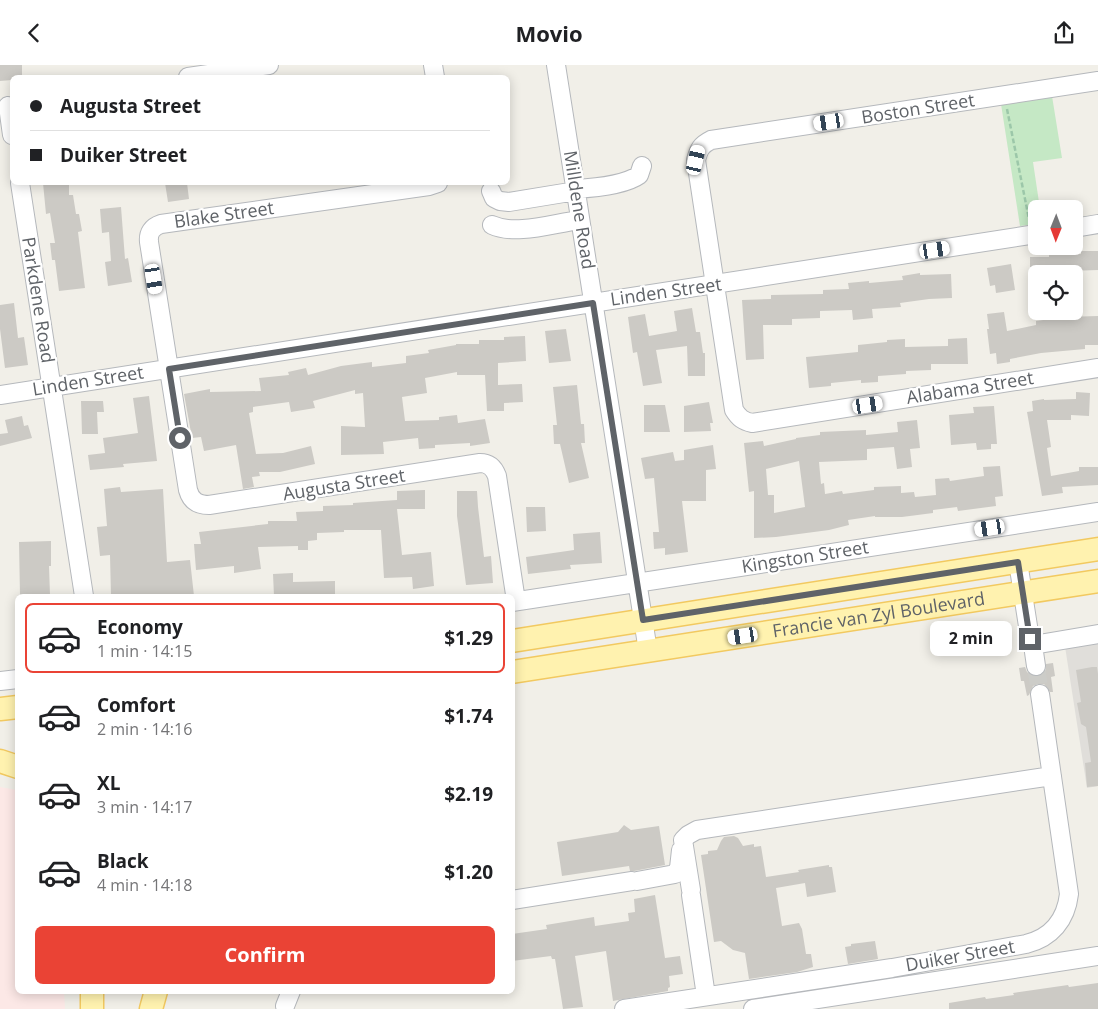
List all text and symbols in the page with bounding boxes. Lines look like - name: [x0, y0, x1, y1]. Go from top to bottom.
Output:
- text: Movio: [515, 18, 583, 48]
- icon: back: [20, 19, 48, 47]
- icon: share: [1050, 19, 1078, 47]
- street label: Boston Street: [860, 87, 976, 129]
- text: Augusta Street: [60, 93, 201, 119]
- car: [813, 112, 844, 132]
- text: Duiker Street: [60, 142, 187, 168]
- car: [685, 144, 706, 176]
- street label: Milldene Road: [559, 149, 601, 271]
- street label: Blake Street: [172, 195, 275, 233]
- north arrow: [1028, 200, 1082, 255]
- map controls: [1028, 200, 1083, 320]
- street label: Parkdene Road: [17, 235, 61, 365]
- car: [919, 240, 950, 260]
- car: [144, 263, 163, 295]
- button: locate: [1028, 265, 1083, 320]
- street label: Linden Street: [609, 271, 723, 311]
- street label: Linden Street: [31, 359, 145, 401]
- street label: Alabama Street: [904, 365, 1035, 409]
- car: [852, 395, 883, 415]
- route start: [169, 427, 191, 449]
- street label: Augusta Street: [281, 463, 407, 505]
- car: [974, 518, 1005, 538]
- street label: Kingston Street: [740, 534, 870, 578]
- street label: Francie van Zyl Boulevard: [771, 586, 986, 642]
- text: Economy: [97, 614, 183, 640]
- icon: car: [37, 616, 82, 661]
- callout: 2 min: [930, 621, 1012, 657]
- text: $1.29: [444, 625, 493, 651]
- car: [727, 626, 758, 646]
- text: 2 min: [949, 627, 993, 649]
- route end: [1019, 628, 1041, 650]
- text: 1 min · 14:15: [97, 640, 192, 662]
- text: Comfort: [97, 692, 176, 718]
- icon: car: [37, 694, 82, 739]
- text: $1.74: [444, 703, 493, 729]
- text: 2 min · 14:16: [97, 718, 192, 740]
- text: XL: [97, 770, 120, 796]
- icon: car: [37, 772, 82, 817]
- text: $2.19: [444, 781, 493, 807]
- text: 3 min · 14:17: [97, 796, 192, 818]
- text: Black: [97, 848, 149, 874]
- icon: car: [37, 850, 82, 895]
- text: $1.20: [444, 859, 493, 885]
- text: 4 min · 14:18: [97, 874, 192, 896]
- button: Confirm: [35, 926, 495, 984]
- street label: Duiker Street: [903, 934, 1016, 976]

